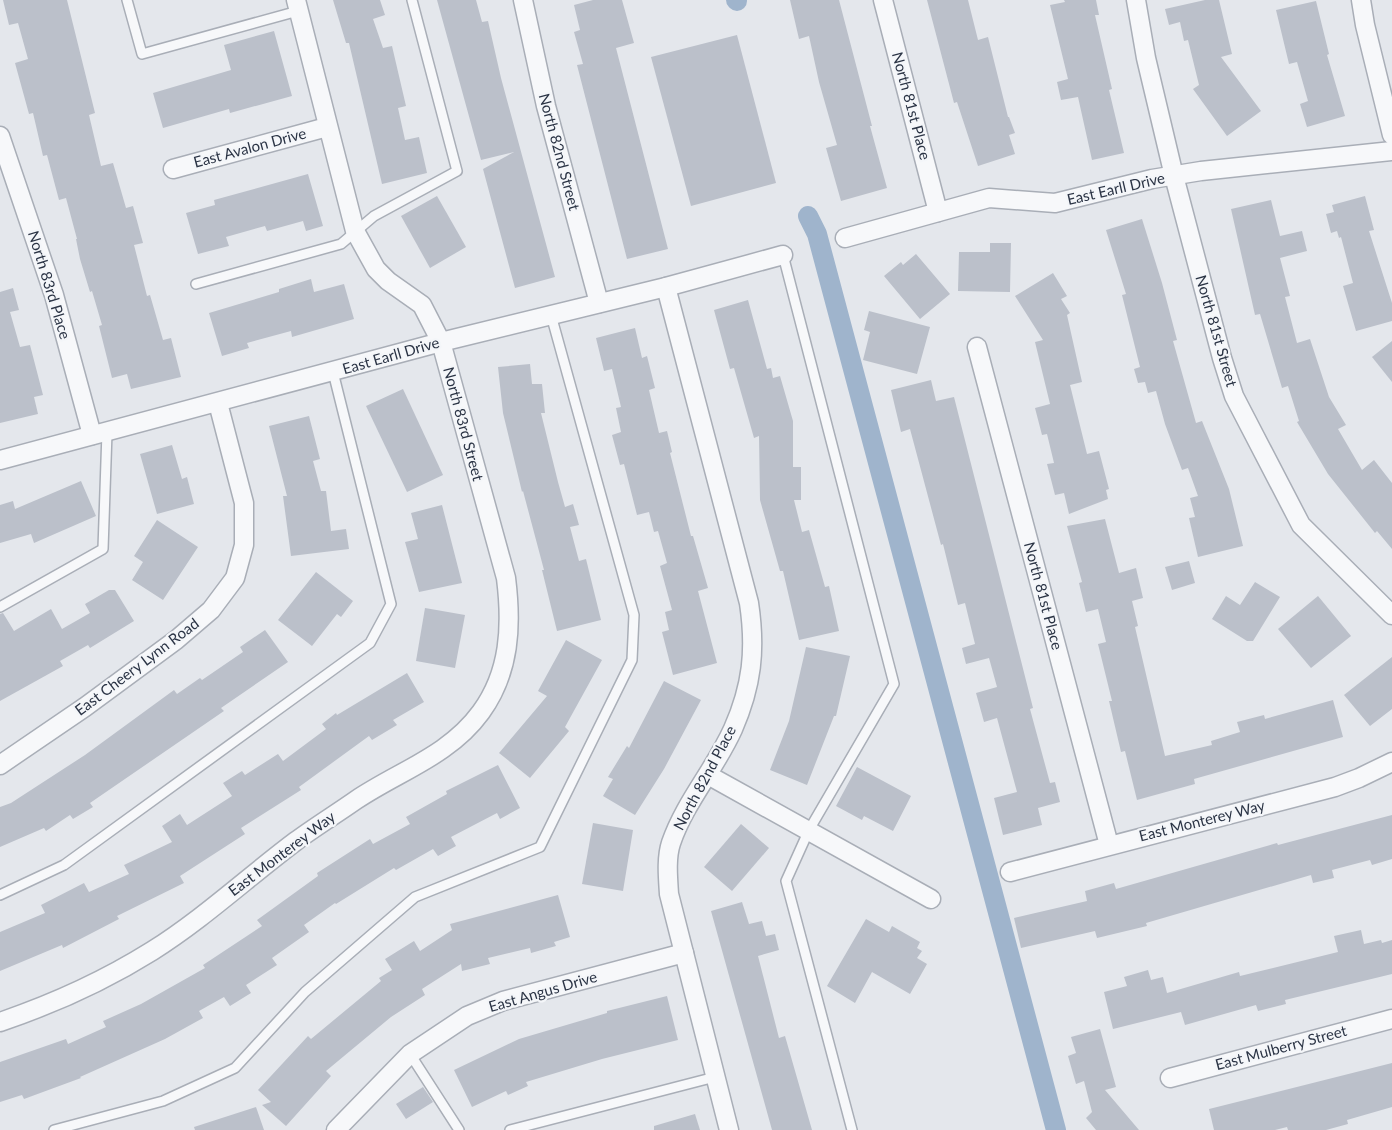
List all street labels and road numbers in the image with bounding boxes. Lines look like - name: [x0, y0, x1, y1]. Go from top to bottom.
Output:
- street label: North 81st Place: [889, 50, 935, 162]
- street label: North 82nd Street: [536, 91, 584, 213]
- street label: East Avalon Drive: [191, 123, 308, 171]
- street label: East Earll Drive: [1065, 168, 1167, 208]
- street label: North 83rd Place: [25, 228, 75, 341]
- street label: North 81st Street: [1192, 273, 1242, 389]
- street label: East Earll Drive: [340, 333, 441, 377]
- street label: North 83rd Street: [440, 365, 488, 483]
- street label: North 81st Place: [1021, 540, 1067, 652]
- street label: East Cheery Lynn Road: [71, 614, 202, 719]
- street label: North 82nd Place: [669, 722, 739, 833]
- street label: East Monterey Way: [1137, 796, 1267, 844]
- street label: East Monterey Way: [224, 807, 339, 899]
- street label: East Angus Drive: [486, 967, 599, 1015]
- street label: East Mulberry Street: [1213, 1021, 1349, 1073]

